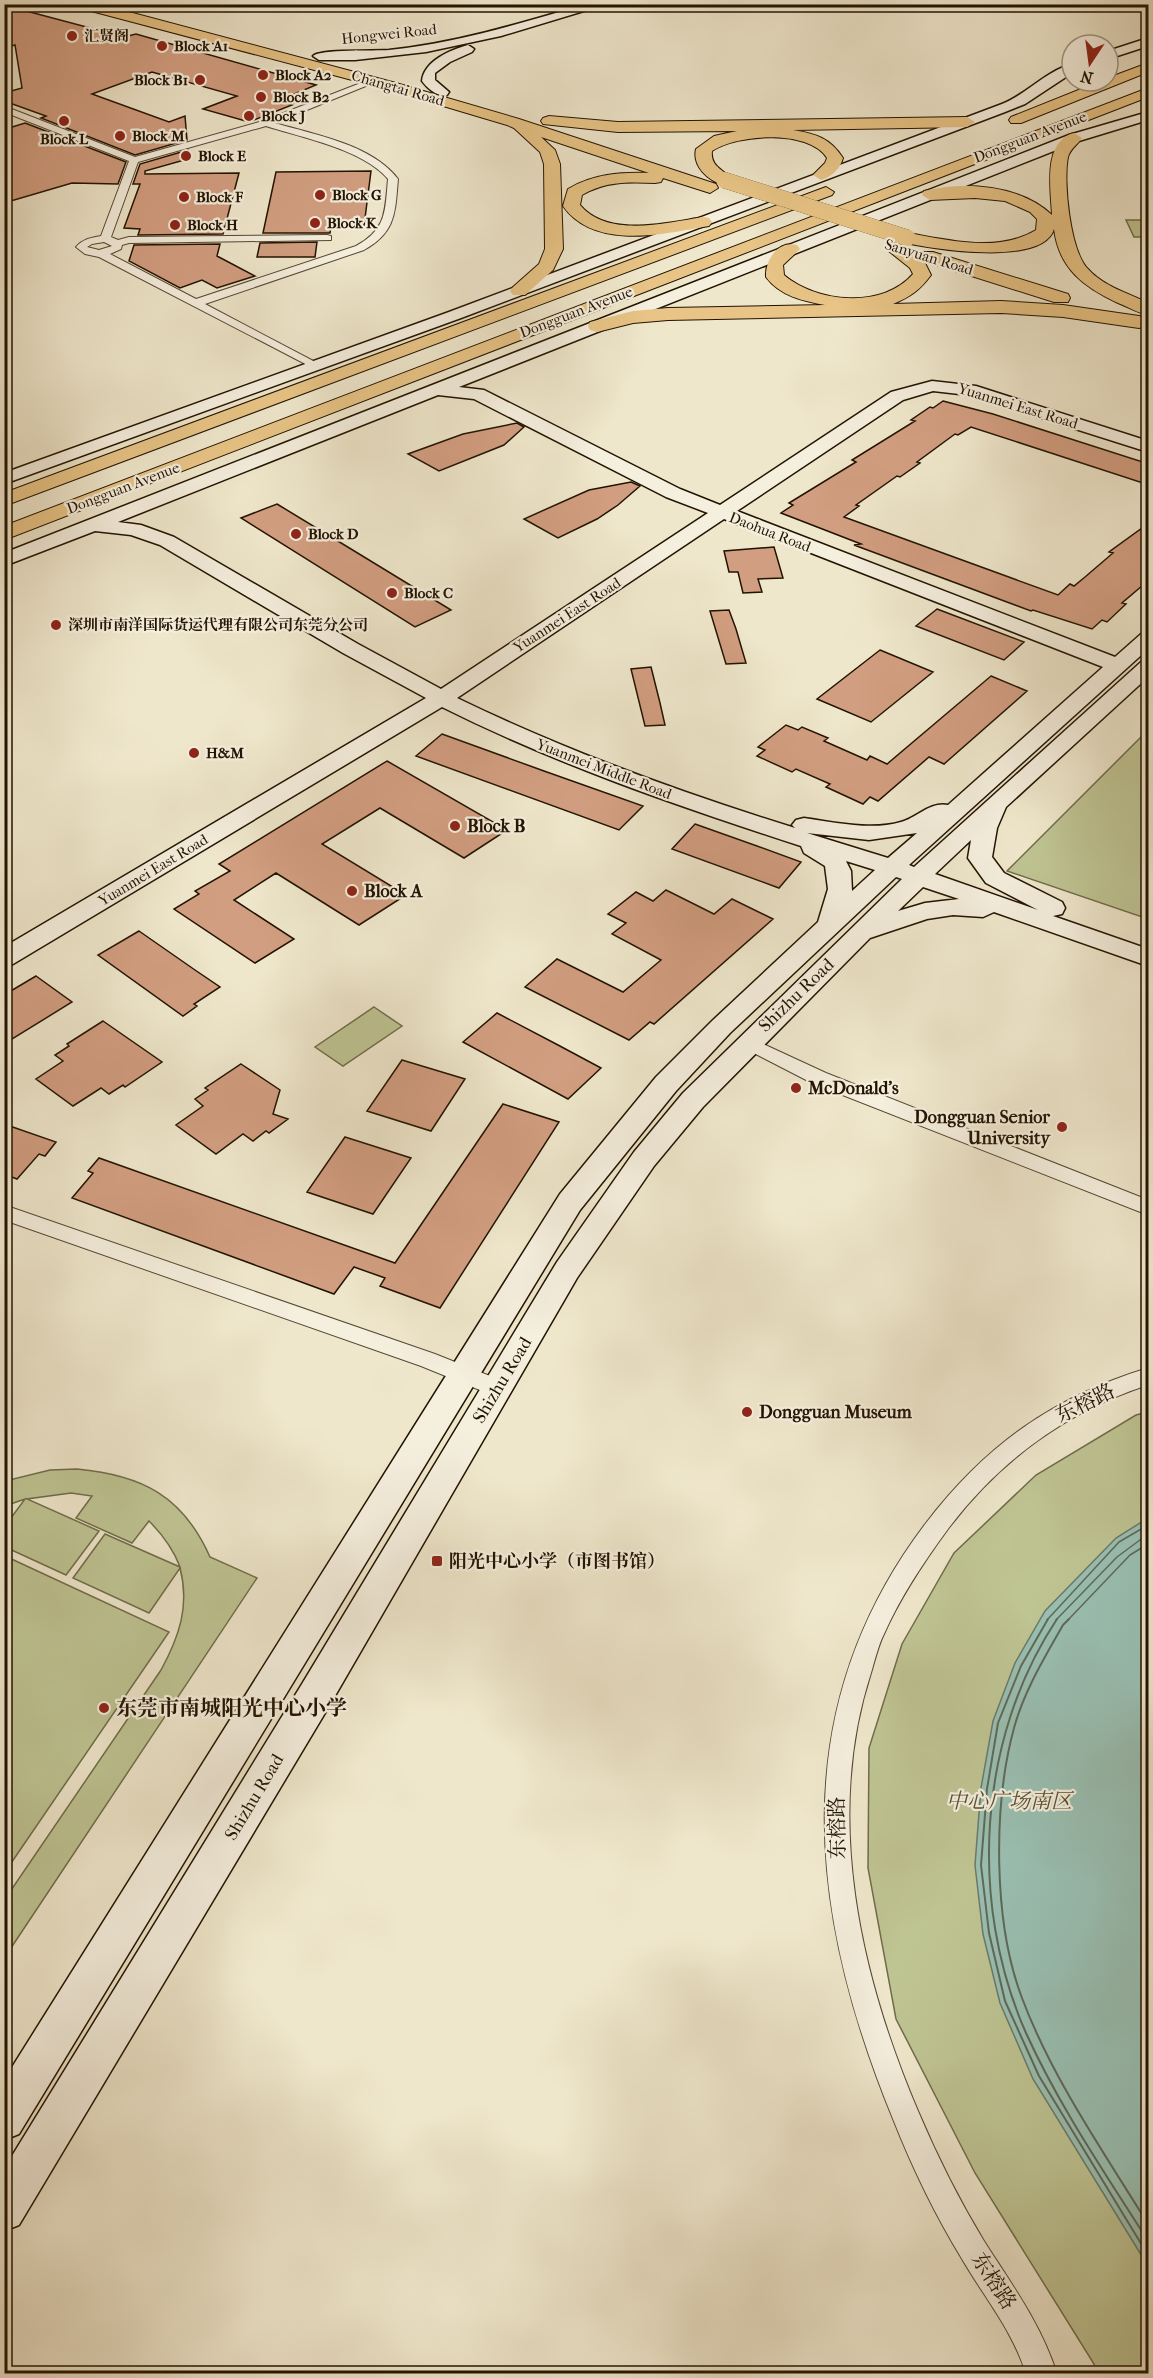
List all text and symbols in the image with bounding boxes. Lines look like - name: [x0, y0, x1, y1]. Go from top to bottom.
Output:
- street label: Hongwei Road: [341, 20, 438, 48]
- place label: 汇贤阁: [84, 27, 129, 45]
- marker: 汇贤阁: [65, 29, 79, 43]
- north arrow: [1060, 33, 1120, 93]
- place label: Block A1: [174, 37, 228, 55]
- marker: Block A1: [155, 39, 169, 53]
- place label: Block A2: [275, 66, 332, 84]
- street label: Changtai Road: [350, 66, 447, 110]
- text: N: [1078, 66, 1095, 88]
- marker: Block A2: [256, 68, 270, 82]
- place label: Block B1: [134, 71, 188, 89]
- marker: Block B1: [193, 73, 207, 87]
- place label: Block B2: [273, 88, 330, 106]
- marker: Block B2: [254, 90, 268, 104]
- place label: Block J: [261, 107, 306, 125]
- street label: Dongguan Avenue: [971, 107, 1090, 167]
- marker: Block J: [242, 109, 256, 123]
- marker: Block L: [57, 114, 71, 128]
- place label: Block M: [132, 127, 185, 145]
- marker: Block M: [113, 129, 127, 143]
- place label: Block L: [40, 130, 89, 148]
- place label: Block E: [198, 147, 247, 165]
- marker: Block E: [179, 149, 193, 163]
- place label: Block G: [332, 186, 382, 204]
- place label: Block F: [196, 188, 243, 206]
- marker: Block G: [313, 188, 327, 202]
- marker: Block F: [177, 190, 191, 204]
- place label: Block K: [327, 214, 378, 232]
- place label: Block H: [187, 216, 238, 234]
- marker: Block K: [308, 216, 322, 230]
- marker: Block H: [168, 218, 182, 232]
- street label: Sanyuan Road: [883, 235, 976, 279]
- street label: Dongguan Avenue: [517, 282, 636, 342]
- street label: Yuanmei East Road: [955, 379, 1081, 433]
- street label: Dongguan Avenue: [64, 458, 183, 518]
- street label: Daohua Road: [727, 508, 814, 556]
- place label: Block D: [308, 525, 359, 543]
- marker: Block D: [289, 527, 303, 541]
- street label: Yuanmei East Road: [509, 573, 625, 657]
- place label: Block C: [404, 584, 453, 602]
- marker: Block C: [385, 586, 399, 600]
- place label: 深圳市南洋国际货运代理有限公司东莞分公司: [68, 616, 368, 634]
- marker: 深圳市南洋国际货运代理有限公司东莞分公司: [49, 618, 63, 632]
- street label: Yuanmei Middle Road: [533, 735, 675, 803]
- place label: H&M: [206, 744, 244, 762]
- marker: H&M: [187, 746, 201, 760]
- place label: Block B: [467, 816, 526, 837]
- marker: Block B: [448, 819, 462, 833]
- street label: Yuanmei East Road: [94, 830, 212, 910]
- place label: Block A: [364, 881, 424, 902]
- marker: Block A: [345, 884, 359, 898]
- street label: Shizhu Road: [754, 954, 839, 1036]
- place label: McDonald's: [807, 1078, 899, 1099]
- marker: McDonald's: [789, 1081, 803, 1095]
- place label: Dongguan Senior University: [914, 1107, 1051, 1149]
- marker: Dongguan Senior University: [1055, 1120, 1069, 1134]
- street label: Shizhu Road: [469, 1333, 536, 1427]
- street label: 东榕路: [1051, 1378, 1119, 1428]
- place label: Dongguan Museum: [759, 1402, 913, 1423]
- marker: Dongguan Museum: [740, 1405, 754, 1419]
- place label: 阳光中心小学（市图书馆）: [449, 1551, 665, 1572]
- marker: 阳光中心小学（市图书馆）: [430, 1554, 444, 1568]
- place label: 东莞市南城阳光中心小学: [116, 1696, 347, 1720]
- marker: 东莞市南城阳光中心小学: [97, 1701, 111, 1715]
- street label: Shizhu Road: [221, 1750, 288, 1844]
- park label: 中心广场南区: [946, 1789, 1075, 1813]
- street label: 东榕路: [824, 1796, 850, 1860]
- street label: 东榕路: [967, 2248, 1021, 2314]

